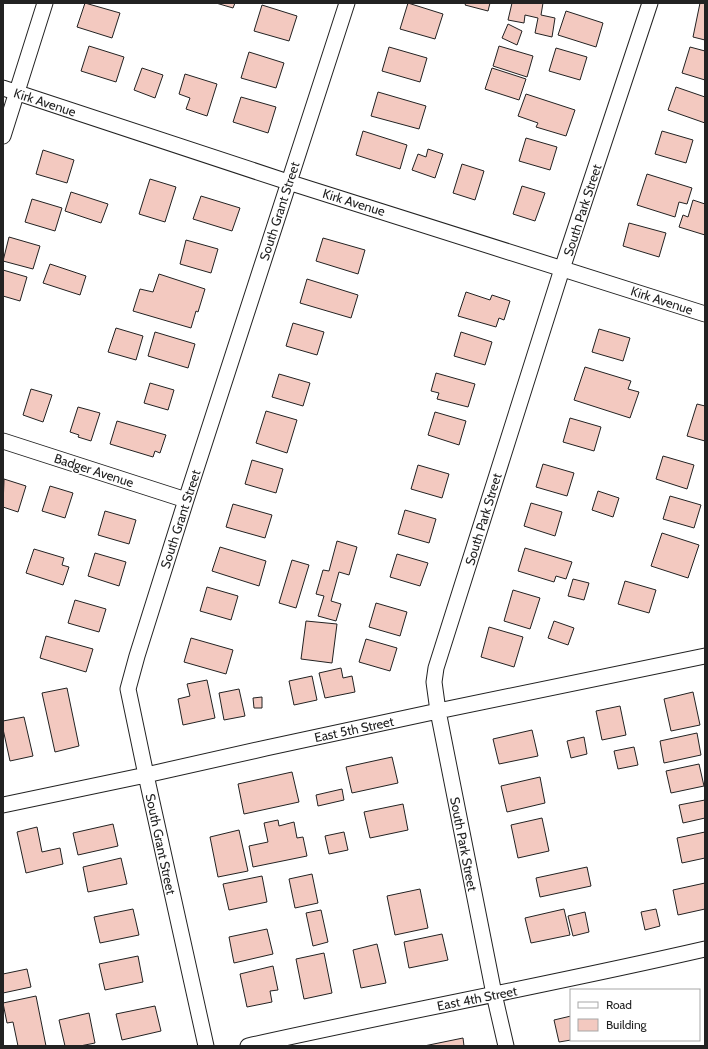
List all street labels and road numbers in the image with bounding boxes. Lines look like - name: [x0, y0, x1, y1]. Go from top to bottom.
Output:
- street label: Kirk Avenue: [12, 84, 78, 120]
- street label: South Grant Street: [256, 159, 303, 262]
- street label: South Park Street: [560, 161, 605, 258]
- street label: Kirk Avenue: [321, 185, 388, 219]
- street label: Kirk Avenue: [629, 282, 695, 318]
- street label: Badger Avenue: [52, 450, 136, 490]
- street label: South Grant Street: [157, 467, 204, 570]
- street label: South Park Street: [461, 470, 505, 567]
- street label: East 5th Street: [313, 713, 396, 745]
- street label: South Grant Street: [142, 792, 180, 896]
- street label: South Park Street: [447, 796, 481, 893]
- street label: East 4th Street: [436, 982, 519, 1014]

